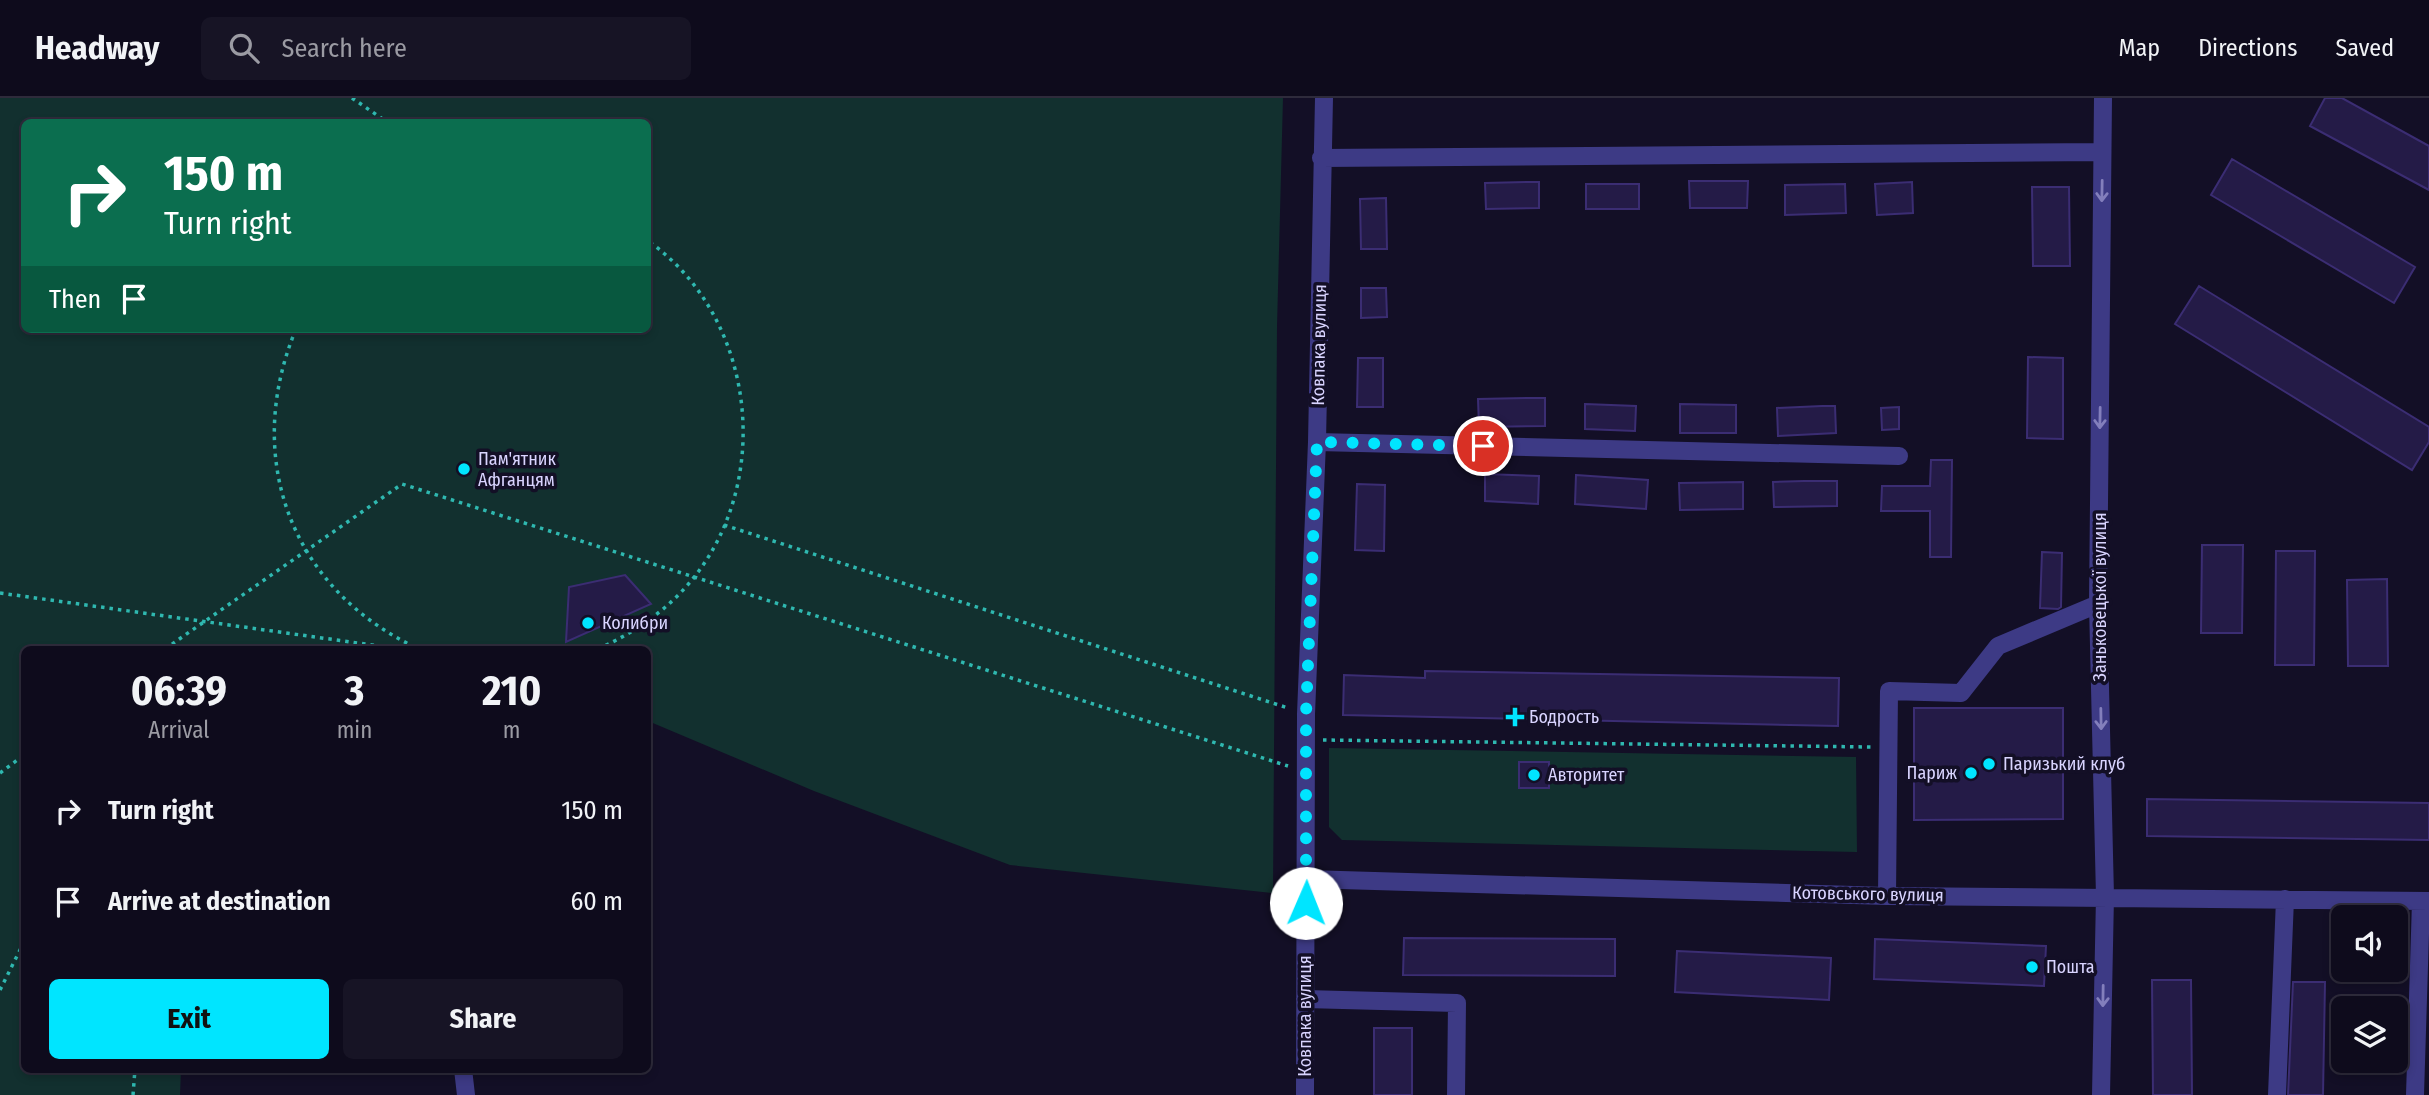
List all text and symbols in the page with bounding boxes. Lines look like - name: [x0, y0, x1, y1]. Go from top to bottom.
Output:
- search box: [201, 17, 691, 80]
- text: Headway: [35, 28, 159, 68]
- icon: search: [225, 29, 263, 67]
- text: Search here: [281, 33, 407, 64]
- text: Map: [2119, 34, 2160, 62]
- text: Directions: [2198, 34, 2297, 62]
- text: Saved: [2335, 34, 2394, 62]
- text: 150 m: [164, 144, 283, 203]
- icon: right: [49, 147, 140, 238]
- one-way arrow: [2095, 179, 2109, 202]
- text: Turn right: [164, 204, 291, 242]
- icon: arrive: [115, 280, 153, 318]
- text: Then: [49, 284, 101, 315]
- street label: Ковпака вулиця: [1307, 284, 1331, 406]
- one-way arrow: [2093, 406, 2107, 429]
- pin: [1453, 416, 1513, 476]
- icon: arrive: [1464, 427, 1502, 465]
- place label: Пам'ятник Афганцям: [478, 448, 556, 491]
- marker: Пам'ятник Афганцям: [456, 461, 472, 477]
- street label: Заньковецької вулиця: [2089, 512, 2111, 682]
- place label: Колибри: [602, 612, 668, 634]
- marker: Колибри: [580, 615, 596, 631]
- text: 06:39: [131, 666, 227, 716]
- text: 3: [345, 666, 364, 716]
- text: 210: [482, 666, 541, 716]
- place label: Бодрость: [1529, 706, 1599, 728]
- one-way arrow: [2094, 707, 2107, 730]
- marker: Бодрость: [1507, 709, 1523, 725]
- text: Arrival: [148, 716, 209, 744]
- text: min: [337, 716, 372, 744]
- text: m: [503, 716, 520, 744]
- place label: Паризький клуб: [2003, 753, 2125, 775]
- marker: Паризький клуб: [1981, 756, 1997, 772]
- place label: Париж: [1907, 762, 1957, 784]
- place label: Авторитет: [1548, 764, 1625, 786]
- marker: Париж: [1963, 765, 1979, 781]
- marker: Авторитет: [1526, 767, 1542, 783]
- icon: right: [49, 792, 87, 830]
- text: Turn right: [108, 795, 214, 826]
- text: 150 m: [561, 795, 623, 826]
- position arrow: [1269, 866, 1343, 940]
- street label: Котовського вулиця: [1792, 882, 1944, 906]
- icon: arrive: [49, 883, 87, 921]
- text: Arrive at destination: [108, 886, 331, 917]
- text: 60 m: [570, 886, 623, 917]
- map controls: [2331, 905, 2408, 1073]
- button: sound: [2331, 905, 2408, 982]
- street label: Ковпака вулиця: [1294, 955, 1316, 1077]
- place label: Пошта: [2046, 956, 2095, 978]
- marker: Пошта: [2024, 959, 2040, 975]
- button: Exit: [49, 979, 329, 1059]
- button: Share: [343, 979, 623, 1059]
- one-way arrow: [2096, 984, 2110, 1007]
- button: layers: [2331, 996, 2408, 1073]

